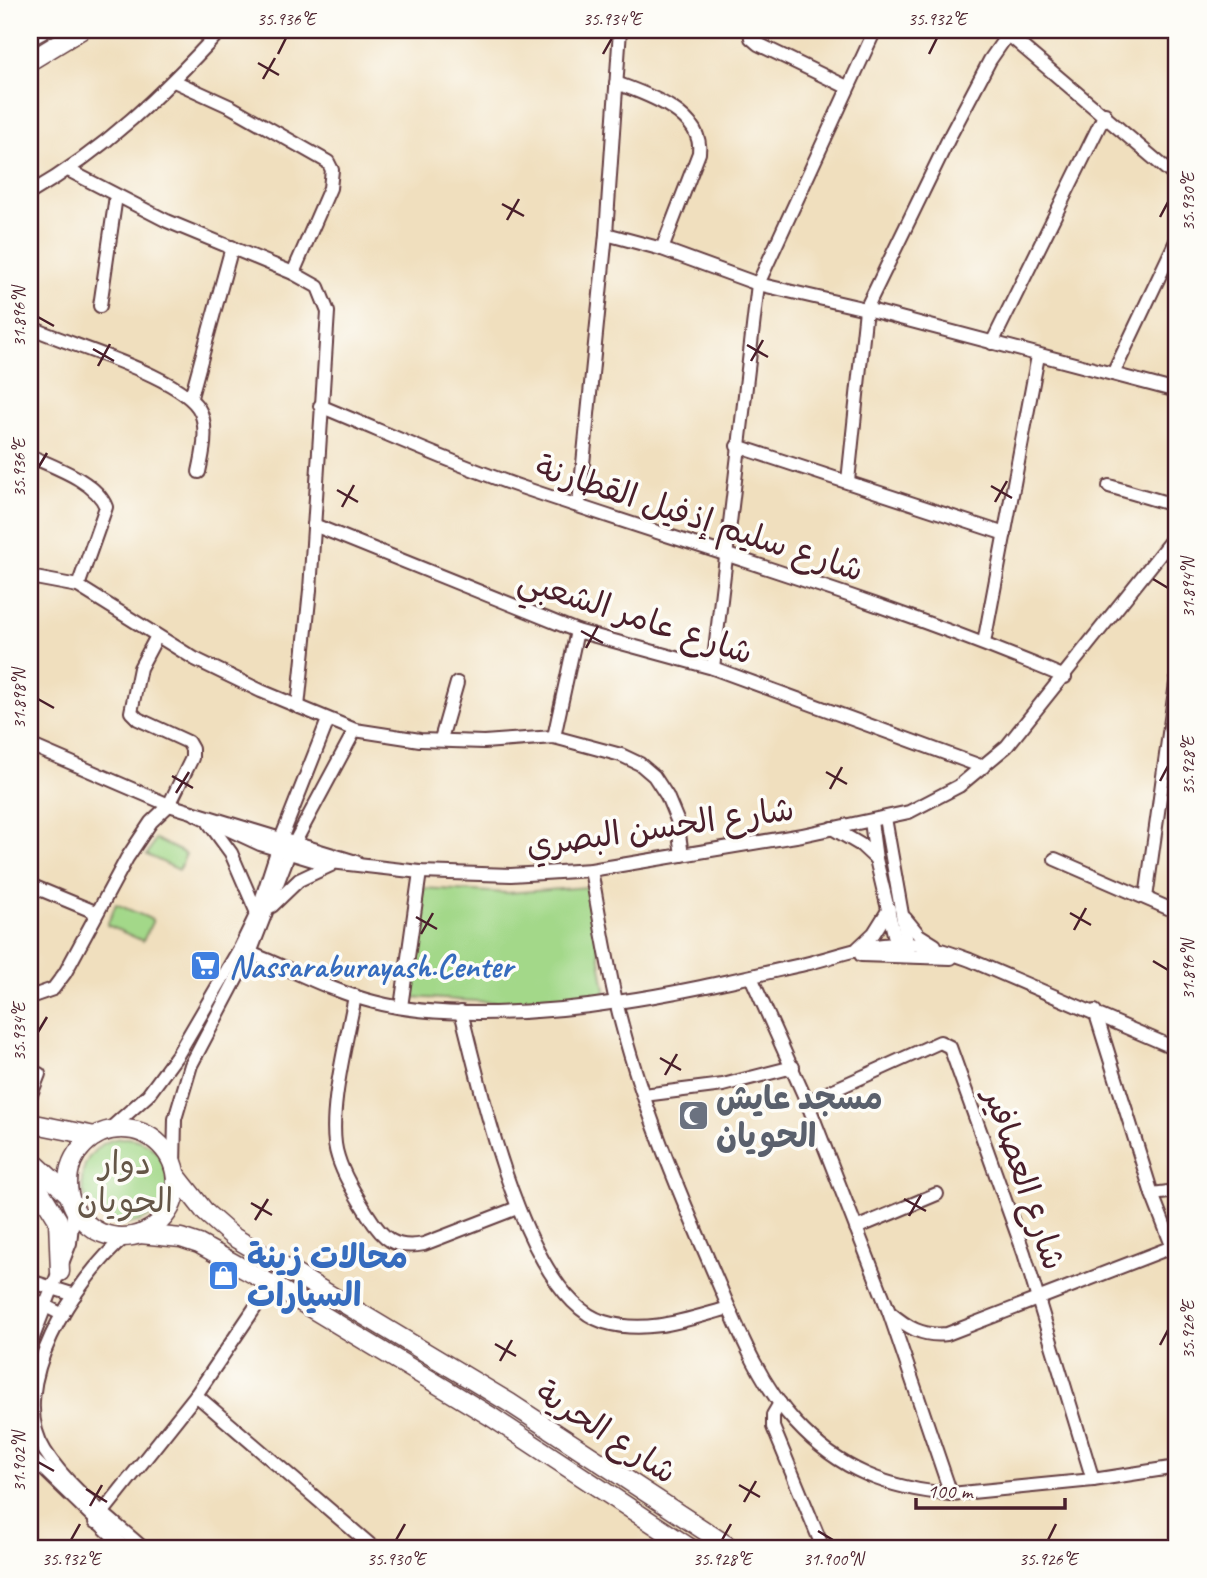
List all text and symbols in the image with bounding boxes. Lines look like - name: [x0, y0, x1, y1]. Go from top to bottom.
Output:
- text: 35.936°E: [257, 8, 318, 30]
- text: 35.934°E: [583, 8, 644, 30]
- text: 35.932°E: [908, 8, 969, 30]
- text: 35.930°E: [1177, 170, 1199, 231]
- text: 31.896°N: [8, 284, 30, 347]
- text: 35.936°E: [8, 436, 30, 497]
- street label: شارع سليم إذفيل القطارنة: [529, 445, 869, 595]
- text: 31.894°N: [1177, 555, 1199, 618]
- street label: شارع عامر الشعبي: [511, 558, 758, 681]
- text: 31.898°N: [8, 666, 30, 729]
- text: 35.928°E: [1177, 734, 1199, 795]
- street label: شارع الحسن البصري: [524, 787, 797, 869]
- text: 31.896°N: [1177, 937, 1199, 1000]
- place label: Nassaraburayash.Center: [229, 945, 516, 987]
- supermarket icon: Nassaraburayash.Center: [189, 948, 223, 982]
- text: 35.934°E: [8, 1000, 30, 1061]
- place label: مسجد عايش الحويان: [716, 1077, 883, 1157]
- street label: شارع العصافير: [972, 1081, 1076, 1276]
- mosque icon: مسجد عايش الحويان: [676, 1099, 710, 1133]
- park label: دوار الحويان: [77, 1142, 173, 1222]
- place label: محالات زينة السيارات: [247, 1236, 408, 1316]
- shop icon: محالات زينة السيارات: [207, 1258, 241, 1292]
- text: 35.926°E: [1177, 1298, 1199, 1359]
- street label: شارع الحرية: [527, 1371, 685, 1495]
- text: 31.902°N: [8, 1429, 30, 1492]
- scale bar: [916, 1466, 1065, 1510]
- text: 100 m: [927, 1478, 974, 1504]
- text: 35.932°E: [42, 1548, 103, 1570]
- text: 35.930°E: [367, 1548, 428, 1570]
- text: 35.928°E: [693, 1548, 754, 1570]
- text: 31.900°N: [803, 1548, 866, 1570]
- text: 35.926°E: [1019, 1548, 1080, 1570]

